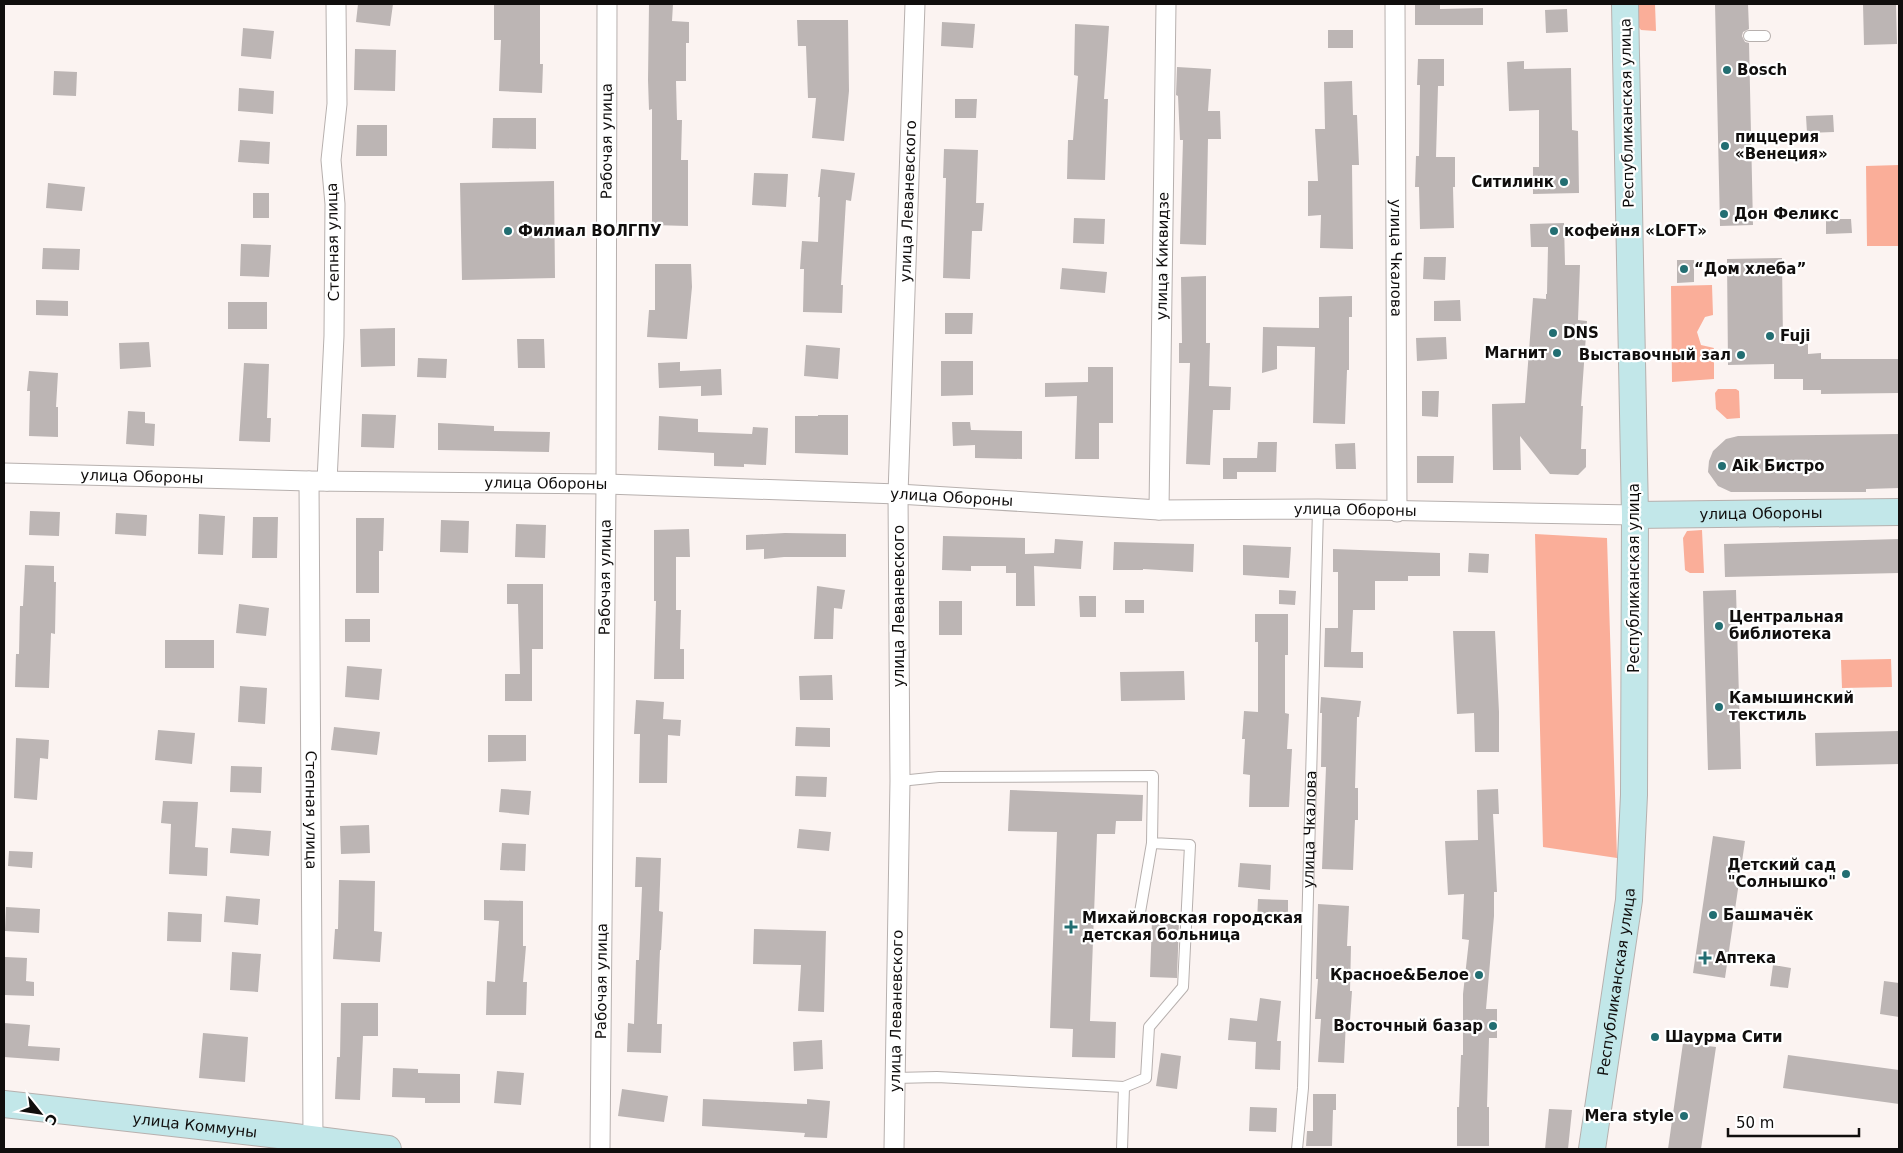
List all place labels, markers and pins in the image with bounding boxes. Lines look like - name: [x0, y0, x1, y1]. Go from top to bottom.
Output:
- place label: Bosch: [1737, 61, 1787, 79]
- marker: Bosch: [1721, 64, 1733, 76]
- place label: пиццерия «Венеция»: [1735, 128, 1828, 163]
- marker: пиццерия «Венеция»: [1719, 140, 1731, 152]
- place label: Ситилинк: [1471, 173, 1554, 191]
- marker: Ситилинк: [1558, 176, 1570, 188]
- place label: Дон Феликс: [1734, 205, 1839, 223]
- marker: Дон Феликс: [1718, 208, 1730, 220]
- place label: Филиал ВОЛГПУ: [518, 222, 662, 240]
- place label: кофейня «LOFT»: [1564, 222, 1707, 240]
- marker: Филиал ВОЛГПУ: [502, 225, 514, 237]
- marker: кофейня «LOFT»: [1548, 225, 1560, 237]
- place label: “Дом хлеба”: [1694, 260, 1806, 278]
- marker: “Дом хлеба”: [1678, 263, 1690, 275]
- place label: DNS: [1563, 324, 1599, 342]
- marker: DNS: [1547, 327, 1559, 339]
- place label: Fuji: [1780, 327, 1810, 345]
- marker: Fuji: [1764, 330, 1776, 342]
- place label: Магнит: [1485, 344, 1547, 362]
- place label: Выставочный зал: [1579, 346, 1731, 364]
- marker: Магнит: [1551, 347, 1563, 359]
- marker: Выставочный зал: [1735, 349, 1747, 361]
- place label: Aik Бистро: [1732, 457, 1825, 475]
- marker: Aik Бистро: [1716, 460, 1728, 472]
- place label: Центральная библиотека: [1729, 608, 1844, 643]
- marker: Центральная библиотека: [1713, 620, 1725, 632]
- place label: Камышинский текстиль: [1729, 689, 1854, 724]
- marker: Камышинский текстиль: [1713, 701, 1725, 713]
- place label: Детский сад "Солнышко": [1727, 856, 1836, 891]
- marker: Детский сад "Солнышко": [1840, 868, 1852, 880]
- place label: Башмачёк: [1723, 906, 1814, 924]
- place label: Михайловская городская детская больница: [1082, 909, 1303, 944]
- marker: Башмачёк: [1707, 909, 1719, 921]
- marker: Михайловская городская детская больница: [1064, 920, 1078, 934]
- place label: Аптека: [1715, 949, 1776, 967]
- marker: Аптека: [1699, 952, 1711, 964]
- place label: Красное&Белое: [1330, 966, 1469, 984]
- marker: Красное&Белое: [1473, 969, 1485, 981]
- place label: Восточный базар: [1333, 1017, 1483, 1035]
- marker: Восточный базар: [1487, 1020, 1499, 1032]
- place label: Шаурма Сити: [1665, 1028, 1783, 1046]
- marker: Шаурма Сити: [1649, 1031, 1661, 1043]
- place label: Мега style: [1585, 1107, 1674, 1125]
- marker: Мега style: [1678, 1110, 1690, 1122]

